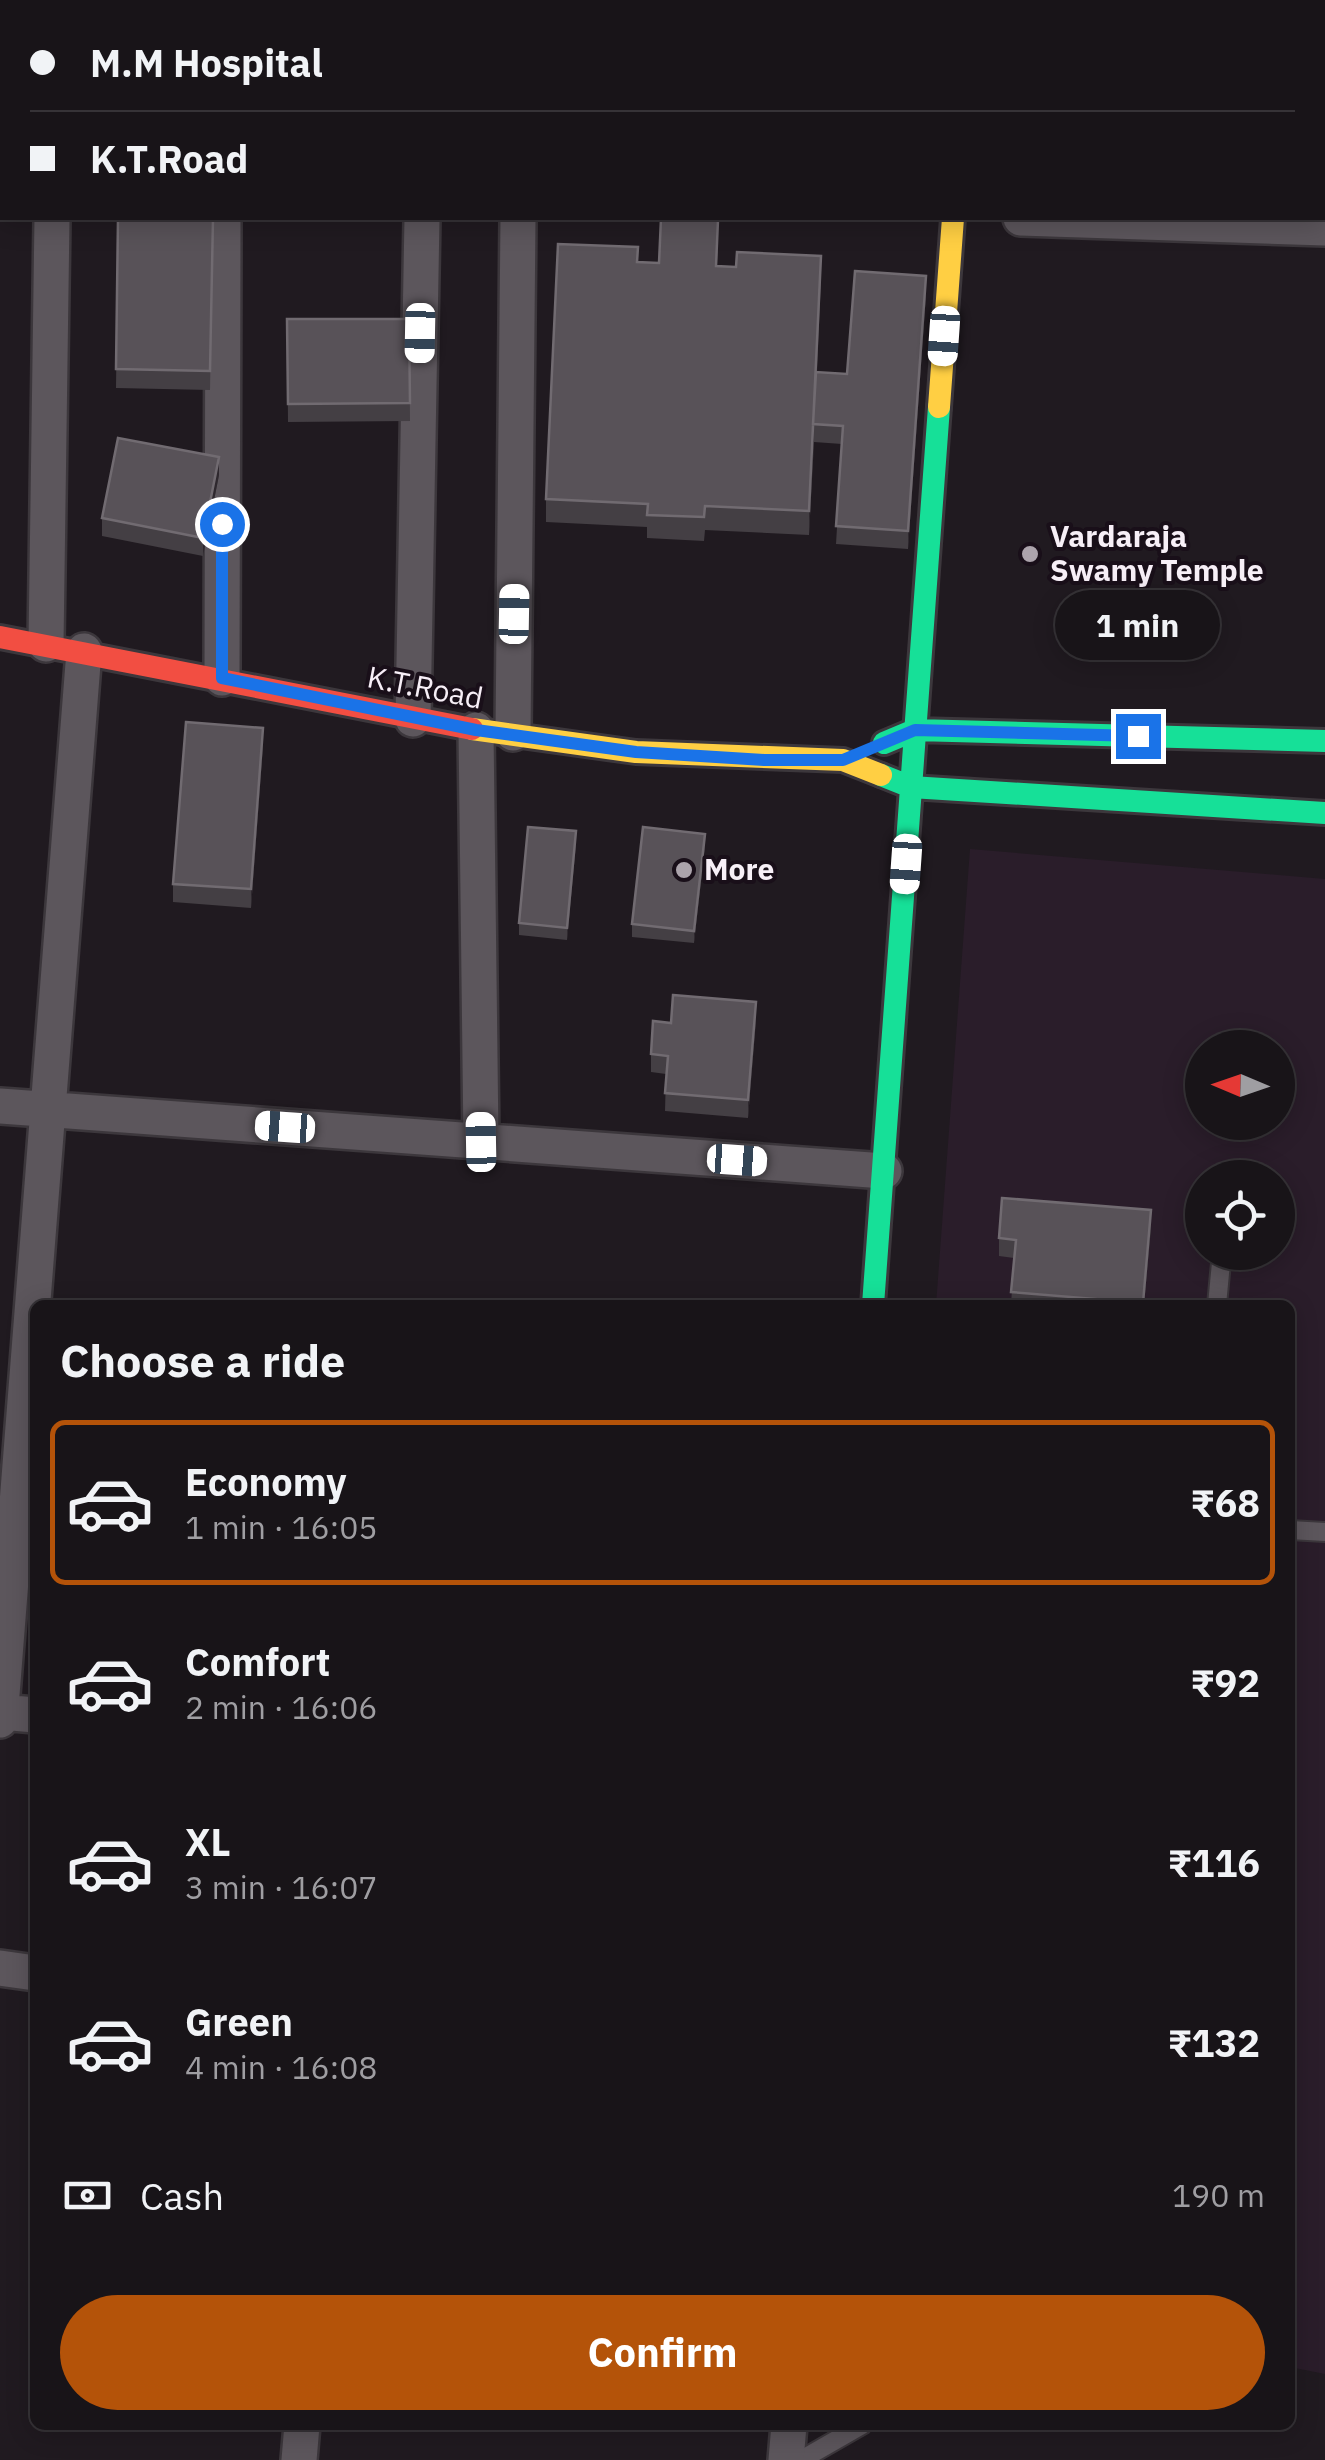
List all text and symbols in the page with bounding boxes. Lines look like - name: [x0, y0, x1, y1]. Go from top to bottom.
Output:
- text: M.M Hospital: [90, 38, 323, 87]
- text: K.T.Road: [90, 134, 248, 183]
- car: [404, 303, 436, 363]
- car: [927, 305, 961, 367]
- route start: [200, 502, 245, 547]
- place label: Vardaraja Swamy Temple: [1050, 516, 1264, 589]
- marker: Vardaraja Swamy Temple: [1019, 543, 1041, 565]
- car: [498, 584, 530, 644]
- callout: 1 min: [1056, 591, 1220, 661]
- text: 1 min: [1096, 604, 1179, 646]
- street label: K.T.Road: [364, 656, 486, 717]
- route end: [1116, 714, 1161, 759]
- car: [889, 833, 923, 895]
- place label: More: [704, 849, 774, 888]
- marker: More: [673, 859, 695, 881]
- north arrow: [1185, 1030, 1295, 1140]
- map controls: [1185, 1030, 1295, 1270]
- car: [254, 1110, 316, 1144]
- car: [465, 1112, 497, 1172]
- car: [706, 1143, 768, 1177]
- button: locate: [1185, 1160, 1295, 1270]
- text: Choose a ride: [60, 1331, 345, 1389]
- text: Economy: [185, 1457, 347, 1506]
- icon: car: [65, 1458, 155, 1548]
- text: ₹68: [1190, 1478, 1260, 1527]
- text: 1 min · 16:05: [185, 1506, 378, 1548]
- text: Comfort: [185, 1637, 330, 1686]
- icon: car: [65, 1638, 155, 1728]
- text: ₹92: [1190, 1658, 1260, 1707]
- text: 2 min · 16:06: [185, 1686, 378, 1728]
- text: XL: [185, 1817, 231, 1866]
- icon: car: [65, 1818, 155, 1908]
- text: ₹116: [1168, 1838, 1260, 1887]
- text: 3 min · 16:07: [185, 1866, 378, 1908]
- text: Green: [185, 1997, 293, 2046]
- icon: car: [65, 1998, 155, 2088]
- text: ₹132: [1168, 2018, 1260, 2067]
- text: 4 min · 16:08: [185, 2046, 378, 2088]
- icon: cash: [60, 2168, 115, 2223]
- text: Cash: [140, 2171, 224, 2220]
- text: 190 m: [1172, 2174, 1265, 2216]
- button: Confirm: [60, 2295, 1265, 2410]

